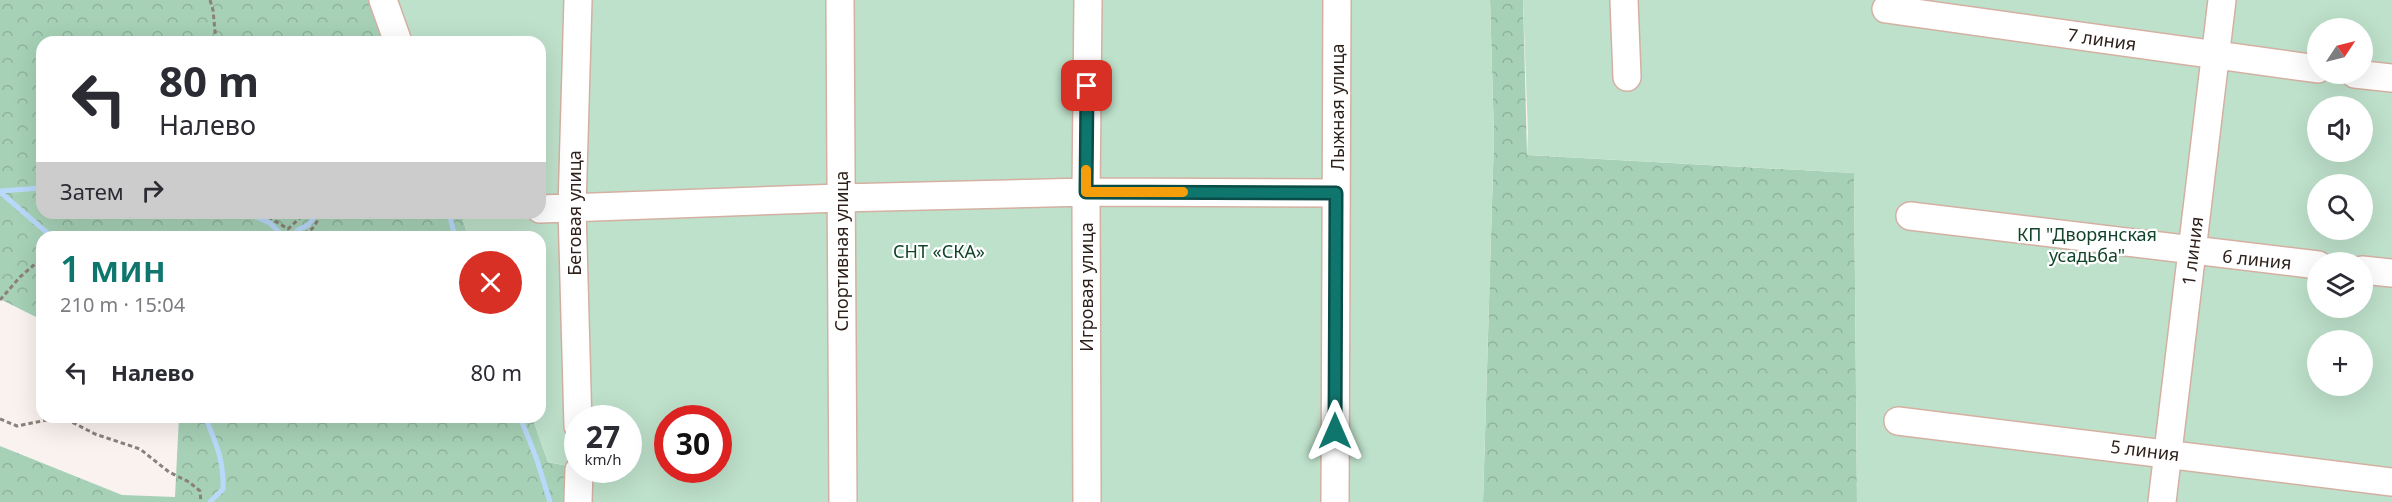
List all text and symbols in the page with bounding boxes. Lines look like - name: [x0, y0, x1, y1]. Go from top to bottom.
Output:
- north arrow: [2307, 18, 2373, 84]
- map controls: [2307, 18, 2373, 396]
- street label: 7 линия: [2066, 22, 2138, 56]
- street label: Лыжная улица: [1325, 43, 1349, 171]
- text: 80 m: [159, 52, 259, 109]
- icon: left: [60, 60, 138, 138]
- pin: [1061, 60, 1112, 111]
- icon: arrive: [1070, 69, 1103, 102]
- button: sound: [2307, 96, 2373, 162]
- text: Налево: [159, 106, 256, 143]
- street label: Беговая улица: [562, 150, 586, 276]
- street label: Спортивная улица: [829, 171, 853, 331]
- icon: right: [136, 174, 169, 207]
- button: search: [2307, 174, 2373, 240]
- text: Затем: [60, 176, 124, 206]
- street label: 1 линия: [2176, 215, 2208, 287]
- street label: Игровая улица: [1074, 222, 1098, 352]
- park label: КП "Дворянская усадьба": [2017, 222, 2157, 267]
- park label: СНТ «СКА»: [893, 239, 985, 263]
- street label: 6 линия: [2221, 243, 2293, 275]
- text: 1 мин: [60, 244, 166, 293]
- button: close: [459, 251, 522, 314]
- button: layers: [2307, 252, 2373, 318]
- text: 210 m · 15:04: [60, 291, 185, 318]
- button: +: [2307, 330, 2373, 396]
- icon: left: [60, 356, 93, 389]
- text: Налево: [111, 357, 194, 387]
- text: 80 m: [471, 357, 522, 387]
- position arrow: [1303, 399, 1367, 463]
- speed limit sign: 30: [654, 405, 732, 483]
- text: 27: [586, 416, 620, 457]
- street label: 5 линия: [2109, 434, 2181, 466]
- text: km/h: [585, 449, 621, 469]

